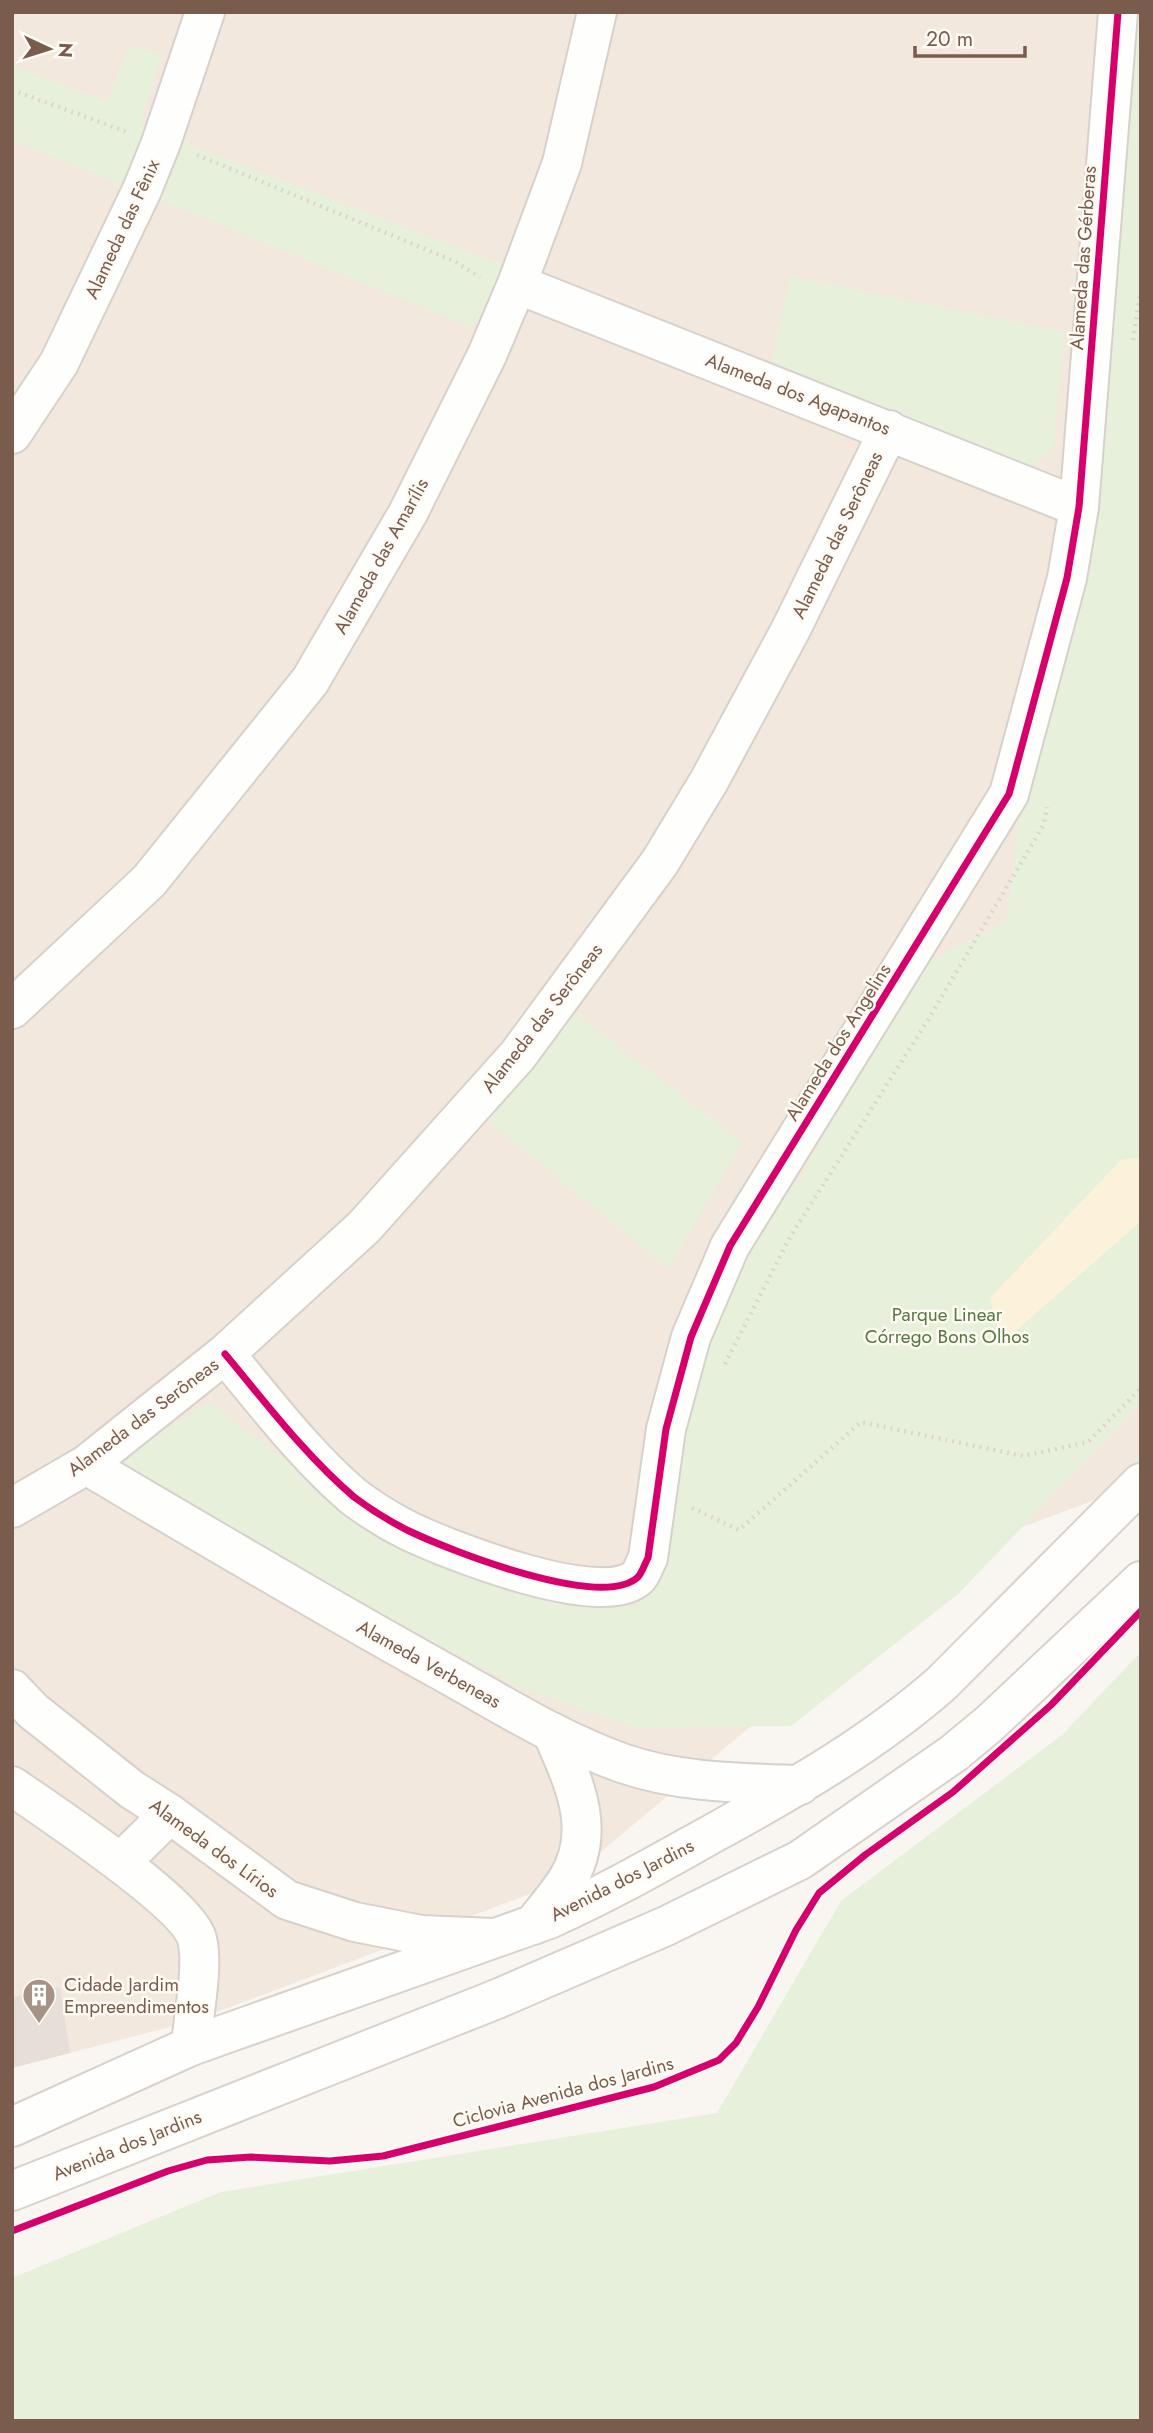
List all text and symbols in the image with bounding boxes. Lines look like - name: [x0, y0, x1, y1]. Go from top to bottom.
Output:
- north arrow: [14, 14, 84, 84]
- scale bar: [915, 14, 1025, 58]
- text: 20 m: [926, 24, 973, 54]
- text: N: [51, 42, 79, 59]
- street label: Alameda das Fênix: [78, 155, 166, 303]
- street label: Alameda das Gérberas: [1063, 165, 1103, 351]
- street label: Alameda dos Agapantos: [702, 346, 895, 442]
- street label: Alameda das Serôneas: [785, 447, 889, 623]
- street label: Alameda das Amarílis: [327, 473, 435, 639]
- street label: Alameda das Serôneas: [475, 937, 609, 1098]
- street label: Alameda dos Angelins: [779, 958, 898, 1126]
- park label: Parque Linear Córrego Bons Olhos: [865, 1301, 1030, 1350]
- street label: Alameda das Serôneas: [62, 1351, 224, 1483]
- street label: Alameda Verbeneas: [352, 1613, 506, 1715]
- street label: Alameda dos Lírios: [144, 1792, 284, 1904]
- street label: Avenida dos Jardins: [545, 1832, 699, 1928]
- place label: Cidade Jardim Empreendimentos: [64, 1971, 209, 2020]
- building icon: Cidade Jardim Empreendimentos: [20, 1976, 58, 2025]
- street label: Ciclovia Avenida dos Jardins: [449, 2049, 677, 2135]
- street label: Avenida dos Jardins: [49, 2103, 206, 2187]

